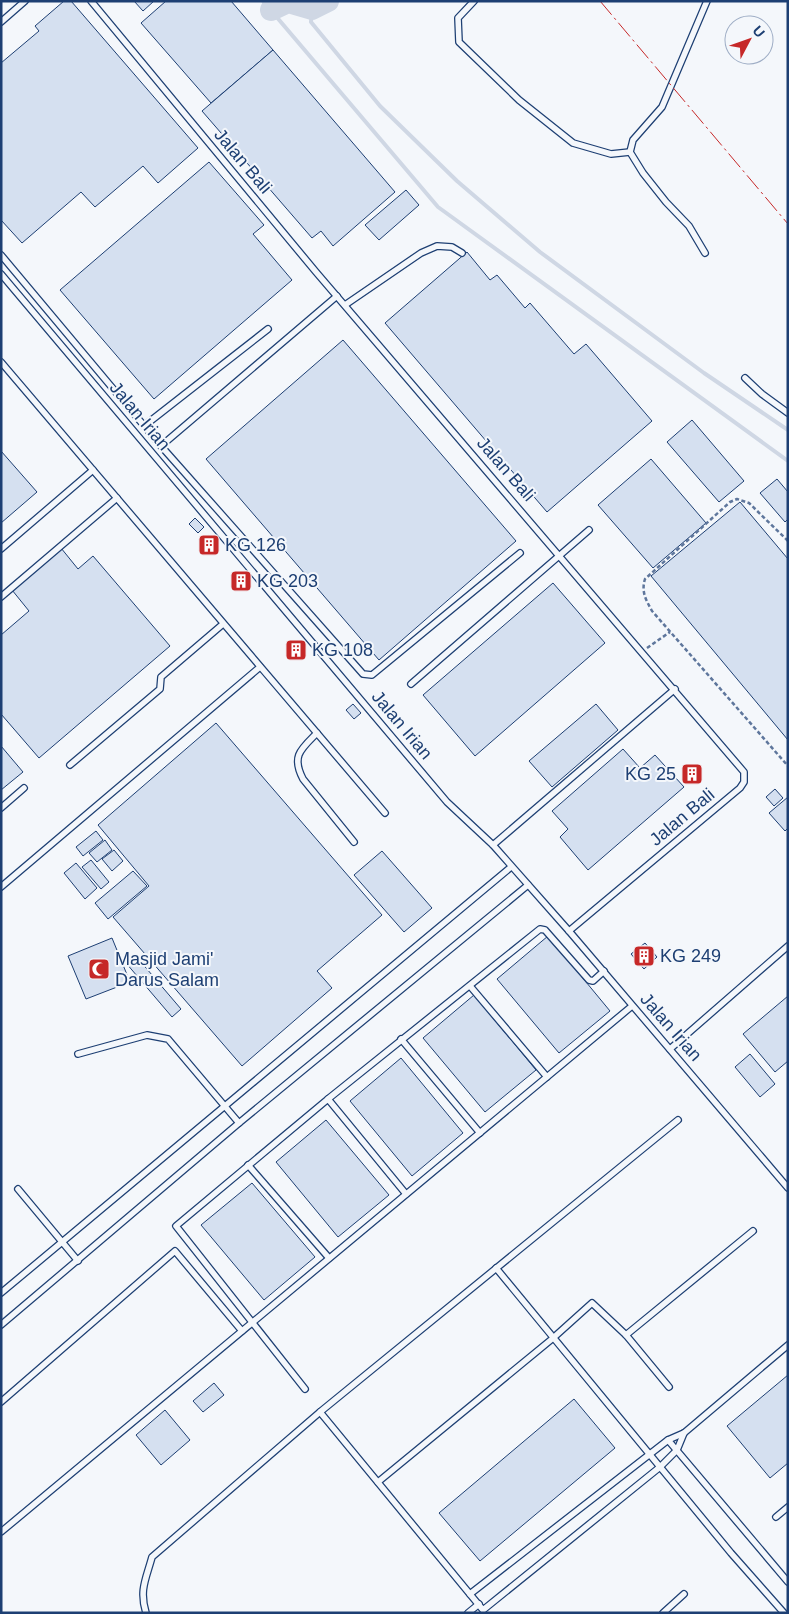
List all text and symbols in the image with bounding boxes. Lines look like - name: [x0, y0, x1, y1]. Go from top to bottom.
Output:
- north arrow: [724, 15, 774, 65]
- text: U: [749, 22, 768, 41]
- street label: Jalan Bali: [210, 125, 276, 197]
- street label: Jalan Irian: [106, 378, 174, 454]
- street label: Jalan Bali: [473, 433, 539, 505]
- building icon: KG 126: [197, 533, 221, 557]
- place label: KG 126: [225, 535, 286, 555]
- building icon: KG 203: [229, 569, 253, 593]
- place label: KG 203: [257, 571, 318, 591]
- building icon: KG 108: [284, 638, 308, 662]
- place label: KG 108: [312, 640, 373, 660]
- street label: Jalan Irian: [368, 687, 436, 763]
- building icon: KG 25: [680, 762, 704, 786]
- place label: KG 25: [625, 764, 676, 784]
- street label: Jalan Bali: [646, 784, 718, 850]
- building icon: KG 249: [632, 944, 656, 968]
- place label: KG 249: [660, 946, 721, 966]
- place label: Masjid Jami' Darus Salam: [115, 949, 219, 990]
- mosque icon: Masjid Jami' Darus Salam: [87, 957, 111, 981]
- street label: Jalan Irian: [636, 989, 706, 1065]

